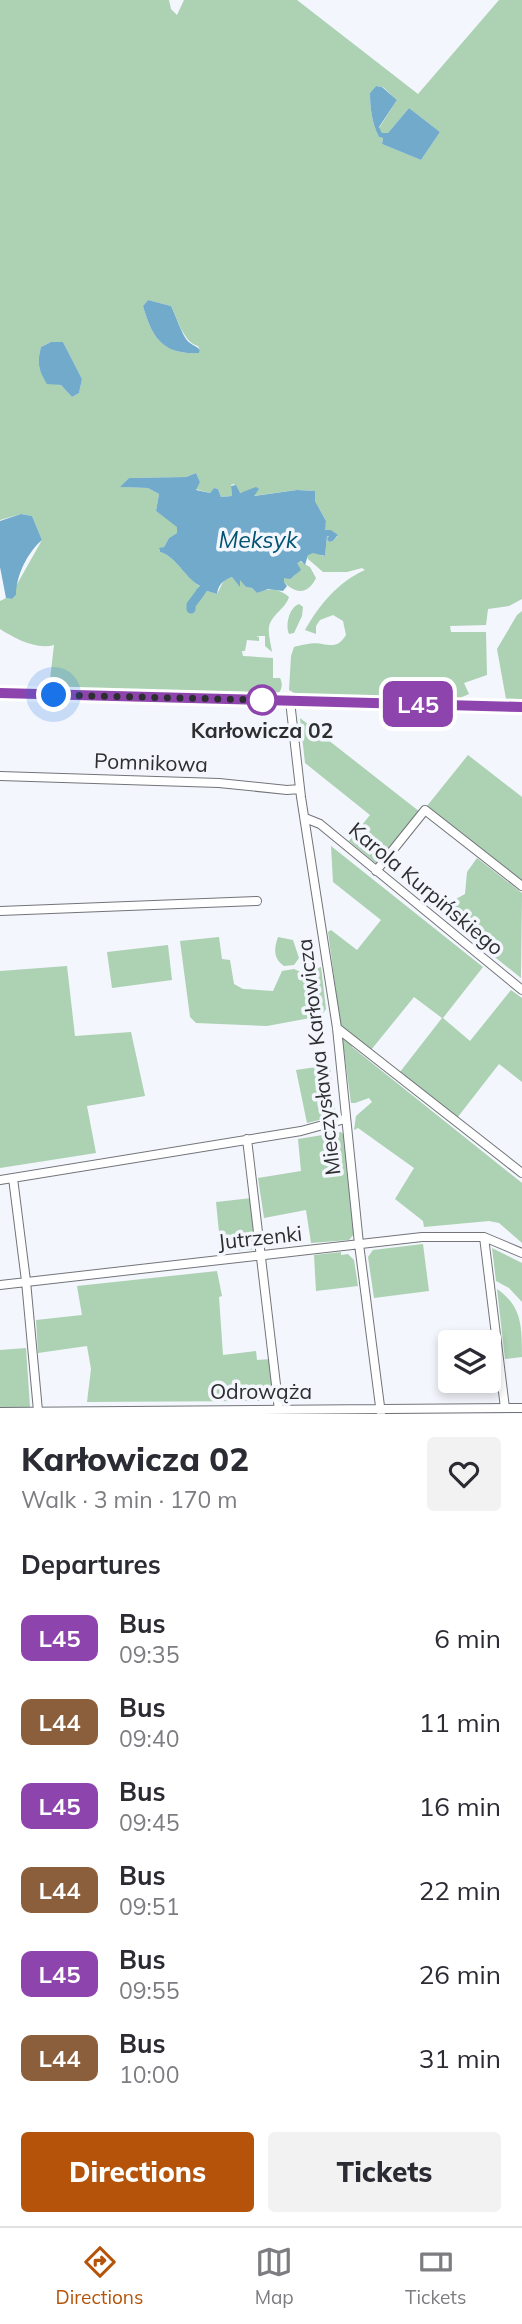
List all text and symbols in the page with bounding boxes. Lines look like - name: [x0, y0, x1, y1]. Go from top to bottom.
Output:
- water label: Meksyk: [218, 525, 299, 554]
- your location: [36, 677, 71, 712]
- line badge: L45: [378, 681, 458, 727]
- marker: Karłowicza 02: [247, 685, 277, 715]
- text: L45: [397, 689, 439, 719]
- place label: Karłowicza 02: [191, 717, 333, 743]
- street label: Pomnikowa: [94, 747, 208, 777]
- street label: Karola Kurpińskiego: [344, 816, 509, 960]
- street label: Mieczysława Karłowicza: [291, 937, 345, 1177]
- street label: Jutrzenki: [217, 1220, 303, 1254]
- map controls: [438, 1330, 501, 1393]
- button: layers: [438, 1330, 501, 1393]
- street label: Odrowąża: [210, 1378, 312, 1404]
- button: heart: [427, 1437, 501, 1511]
- text: Karłowicza 02: [21, 1438, 249, 1479]
- text: Walk · 3 min · 170 m: [21, 1485, 238, 1514]
- text: Departures: [21, 1548, 161, 1581]
- text: Bus: [119, 1607, 165, 1640]
- text: 6 min: [434, 1622, 501, 1655]
- text: L45: [38, 1623, 81, 1653]
- text: 09:35: [119, 1640, 179, 1669]
- text: Bus: [119, 1691, 165, 1724]
- text: 11 min: [419, 1706, 501, 1739]
- text: L44: [38, 1707, 81, 1737]
- text: 09:40: [119, 1724, 179, 1753]
- text: Bus: [119, 1775, 165, 1808]
- text: 16 min: [419, 1790, 501, 1823]
- text: L45: [38, 1791, 81, 1821]
- text: 09:45: [119, 1808, 179, 1837]
- text: Bus: [119, 1859, 165, 1892]
- text: 22 min: [419, 1874, 501, 1907]
- text: L44: [38, 1875, 81, 1905]
- text: 09:51: [119, 1892, 179, 1921]
- text: Bus: [119, 1943, 165, 1976]
- text: 26 min: [419, 1958, 501, 1991]
- text: L45: [38, 1959, 81, 1989]
- text: 09:55: [119, 1976, 179, 2005]
- text: Bus: [119, 2027, 165, 2060]
- text: 31 min: [419, 2042, 501, 2075]
- text: L44: [38, 2043, 81, 2073]
- text: 10:00: [119, 2060, 179, 2089]
- button: Directions: [21, 2132, 254, 2212]
- button: Tickets: [268, 2132, 501, 2212]
- tab: Directions: [56, 2243, 143, 2309]
- tab: Map: [255, 2243, 294, 2309]
- tab: Tickets: [405, 2243, 466, 2309]

